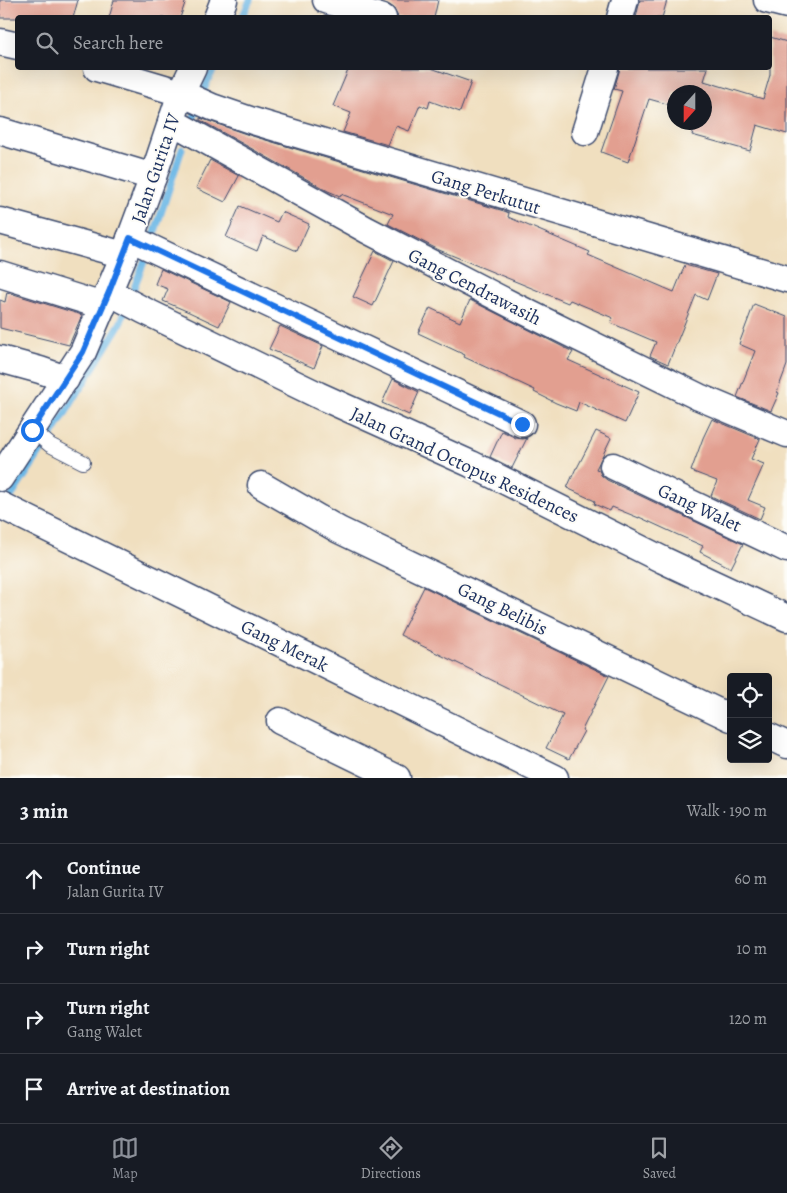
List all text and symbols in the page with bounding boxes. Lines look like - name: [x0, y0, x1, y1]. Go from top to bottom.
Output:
- search box: [15, 15, 772, 70]
- icon: search: [33, 29, 61, 57]
- text: Search here: [73, 30, 163, 56]
- north arrow: [667, 85, 712, 130]
- street label: Jalan Gurita IV: [125, 109, 187, 227]
- street label: Gang Perkutut: [428, 163, 544, 221]
- street label: Gang Cendrawasih: [403, 242, 546, 332]
- street label: Jalan Grand Octopus Residences: [346, 401, 583, 529]
- route end: [511, 413, 534, 436]
- route start: [21, 419, 44, 442]
- street label: Gang Walet: [654, 477, 746, 539]
- street label: Gang Belibis: [453, 576, 552, 642]
- street label: Gang Merak: [236, 613, 333, 679]
- map controls: [727, 673, 772, 763]
- button: locate: [727, 673, 772, 718]
- button: layers: [727, 718, 772, 763]
- text: 3 min: [20, 797, 68, 825]
- text: Walk · 190 m: [687, 800, 767, 822]
- text: Continue: [67, 855, 141, 881]
- icon: ahead: [20, 865, 48, 893]
- text: 60 m: [735, 868, 767, 890]
- text: Jalan Gurita IV: [67, 881, 164, 903]
- icon: right: [20, 935, 48, 963]
- text: Turn right: [67, 936, 149, 962]
- text: 10 m: [737, 938, 767, 960]
- text: Turn right: [67, 995, 149, 1021]
- icon: right: [20, 1005, 48, 1033]
- text: 120 m: [729, 1008, 767, 1030]
- text: Gang Walet: [67, 1021, 142, 1043]
- icon: arrive: [20, 1075, 48, 1103]
- text: Arrive at destination: [67, 1076, 230, 1102]
- tab: Map: [111, 1134, 139, 1183]
- tab: Directions: [361, 1134, 421, 1183]
- tab: Saved: [643, 1134, 676, 1183]

